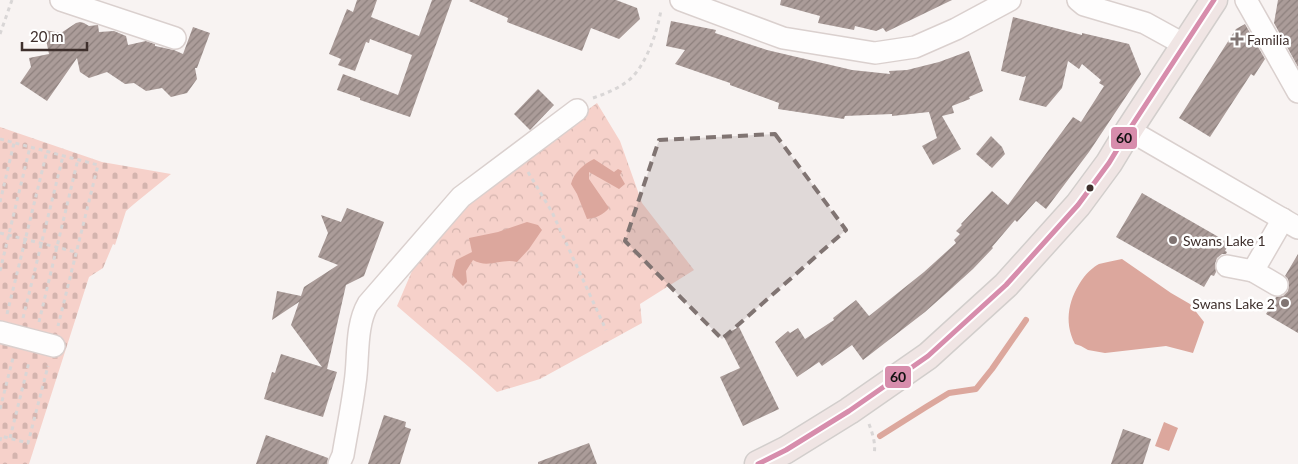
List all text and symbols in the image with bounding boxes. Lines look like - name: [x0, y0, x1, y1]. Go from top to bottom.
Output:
- scale bar: [22, 20, 88, 52]
- text: 20 m: [30, 27, 64, 45]
- place label: Familia: [1247, 31, 1289, 48]
- marker: Familia: [1231, 33, 1243, 45]
- line badge: 60: [1110, 126, 1138, 150]
- text: 60: [1116, 129, 1132, 146]
- unlabelled marker: [1085, 183, 1095, 193]
- place label: Swans Lake 1: [1183, 232, 1266, 249]
- marker: Swans Lake 1: [1167, 234, 1179, 246]
- place label: Swans Lake 2: [1192, 295, 1275, 312]
- marker: Swans Lake 2: [1279, 297, 1291, 309]
- line badge: 60: [884, 365, 912, 389]
- text: 60: [890, 368, 906, 385]

